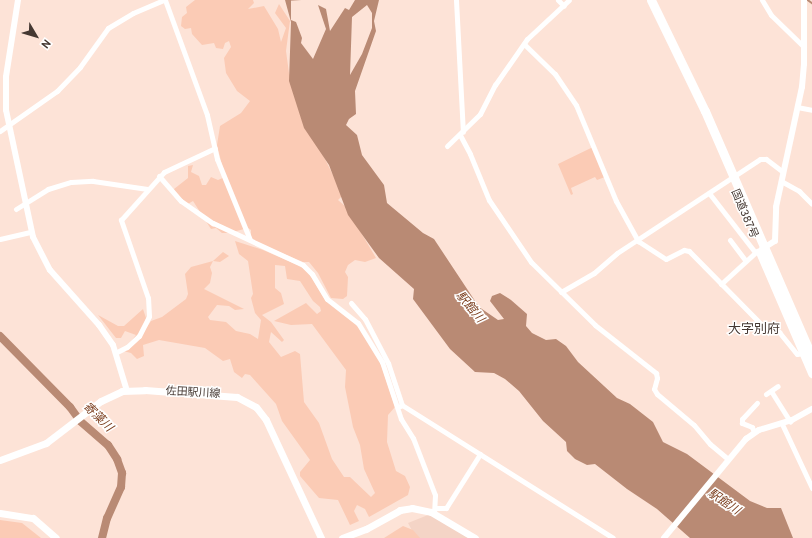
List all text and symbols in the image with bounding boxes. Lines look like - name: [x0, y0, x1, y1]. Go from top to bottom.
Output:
- north arrow: [16, 16, 56, 56]
- text: N: [38, 36, 53, 51]
- street label: 国道387号: [728, 187, 760, 241]
- water label: 駅館川: [452, 290, 486, 326]
- district label: 大字別府: [728, 322, 780, 338]
- street label: 佐田駅川線: [165, 385, 221, 401]
- water label: 寄藻川: [79, 400, 115, 436]
- water label: 駅館川: [704, 487, 742, 519]

